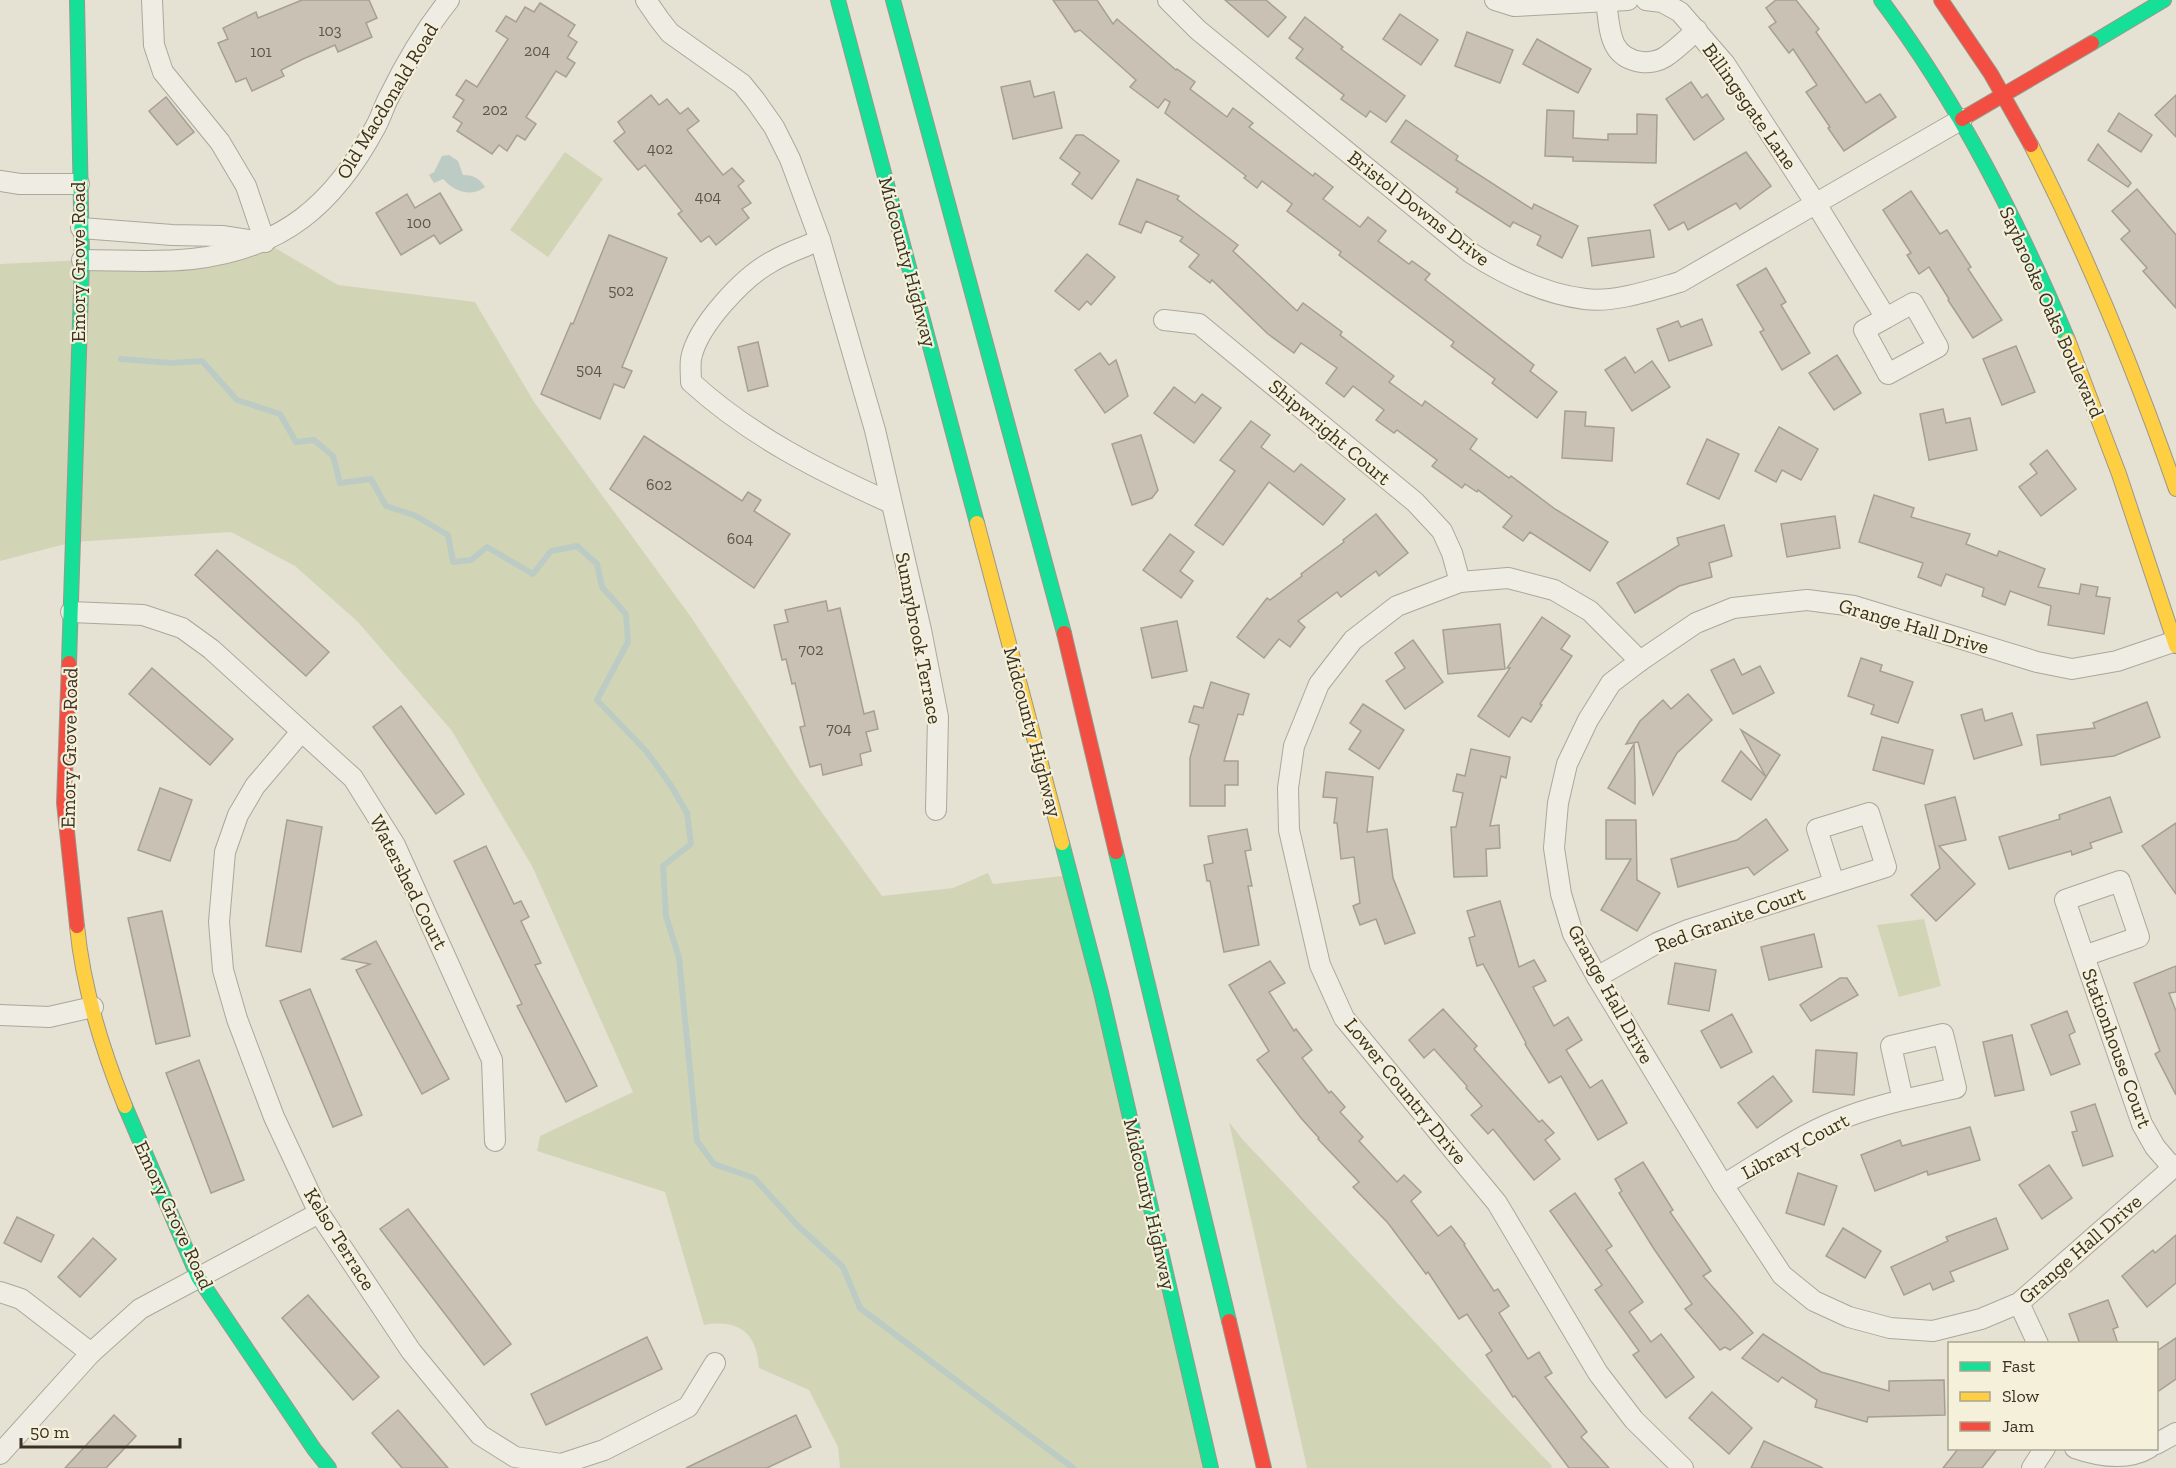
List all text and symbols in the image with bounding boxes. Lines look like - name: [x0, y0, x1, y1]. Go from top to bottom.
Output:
- street label: Old Macdonald Road: [331, 19, 443, 183]
- house number: 103: [318, 21, 342, 40]
- street label: Billingsgate Lane: [1698, 38, 1802, 174]
- house number: 204: [524, 41, 550, 60]
- house number: 101: [250, 42, 272, 61]
- house number: 202: [482, 100, 508, 119]
- house number: 402: [647, 139, 673, 158]
- street label: Bristol Downs Drive: [1343, 145, 1495, 271]
- street label: Midcounty Highway: [874, 174, 942, 351]
- street label: Emory Grove Road: [66, 182, 90, 342]
- house number: 404: [695, 187, 722, 206]
- street label: Saybrooke Oaks Boulevard: [1995, 203, 2109, 421]
- house number: 100: [407, 213, 431, 232]
- house number: 502: [608, 281, 634, 300]
- house number: 504: [576, 360, 602, 379]
- street label: Shipwright Court: [1264, 374, 1396, 490]
- house number: 602: [646, 475, 672, 494]
- house number: 604: [727, 529, 754, 548]
- street label: Sunnybrook Terrace: [891, 550, 947, 726]
- street label: Grange Hall Drive: [1836, 593, 1992, 659]
- house number: 702: [799, 640, 824, 659]
- street label: Midcounty Highway: [999, 644, 1067, 821]
- street label: Emory Grove Road: [56, 667, 82, 829]
- house number: 704: [826, 719, 852, 738]
- street label: Watershed Court: [365, 811, 454, 954]
- street label: Red Granite Court: [1652, 881, 1809, 957]
- street label: Grange Hall Drive: [1563, 920, 1659, 1068]
- street label: Stationhouse Court: [2077, 965, 2157, 1132]
- street label: Lower Country Drive: [1340, 1013, 1472, 1169]
- street label: Library Court: [1737, 1107, 1853, 1184]
- street label: Midcounty Highway: [1119, 1116, 1182, 1293]
- street label: Emory Grove Road: [129, 1137, 219, 1293]
- street label: Kelso Terrace: [299, 1183, 381, 1295]
- street label: Grange Hall Drive: [2014, 1189, 2146, 1309]
- legend: [1948, 1342, 2158, 1450]
- text: Fast: [2002, 1355, 2035, 1377]
- text: Slow: [2002, 1385, 2039, 1407]
- scale bar: [21, 1411, 180, 1449]
- text: Jam: [2002, 1415, 2034, 1437]
- text: 50 m: [30, 1421, 70, 1443]

